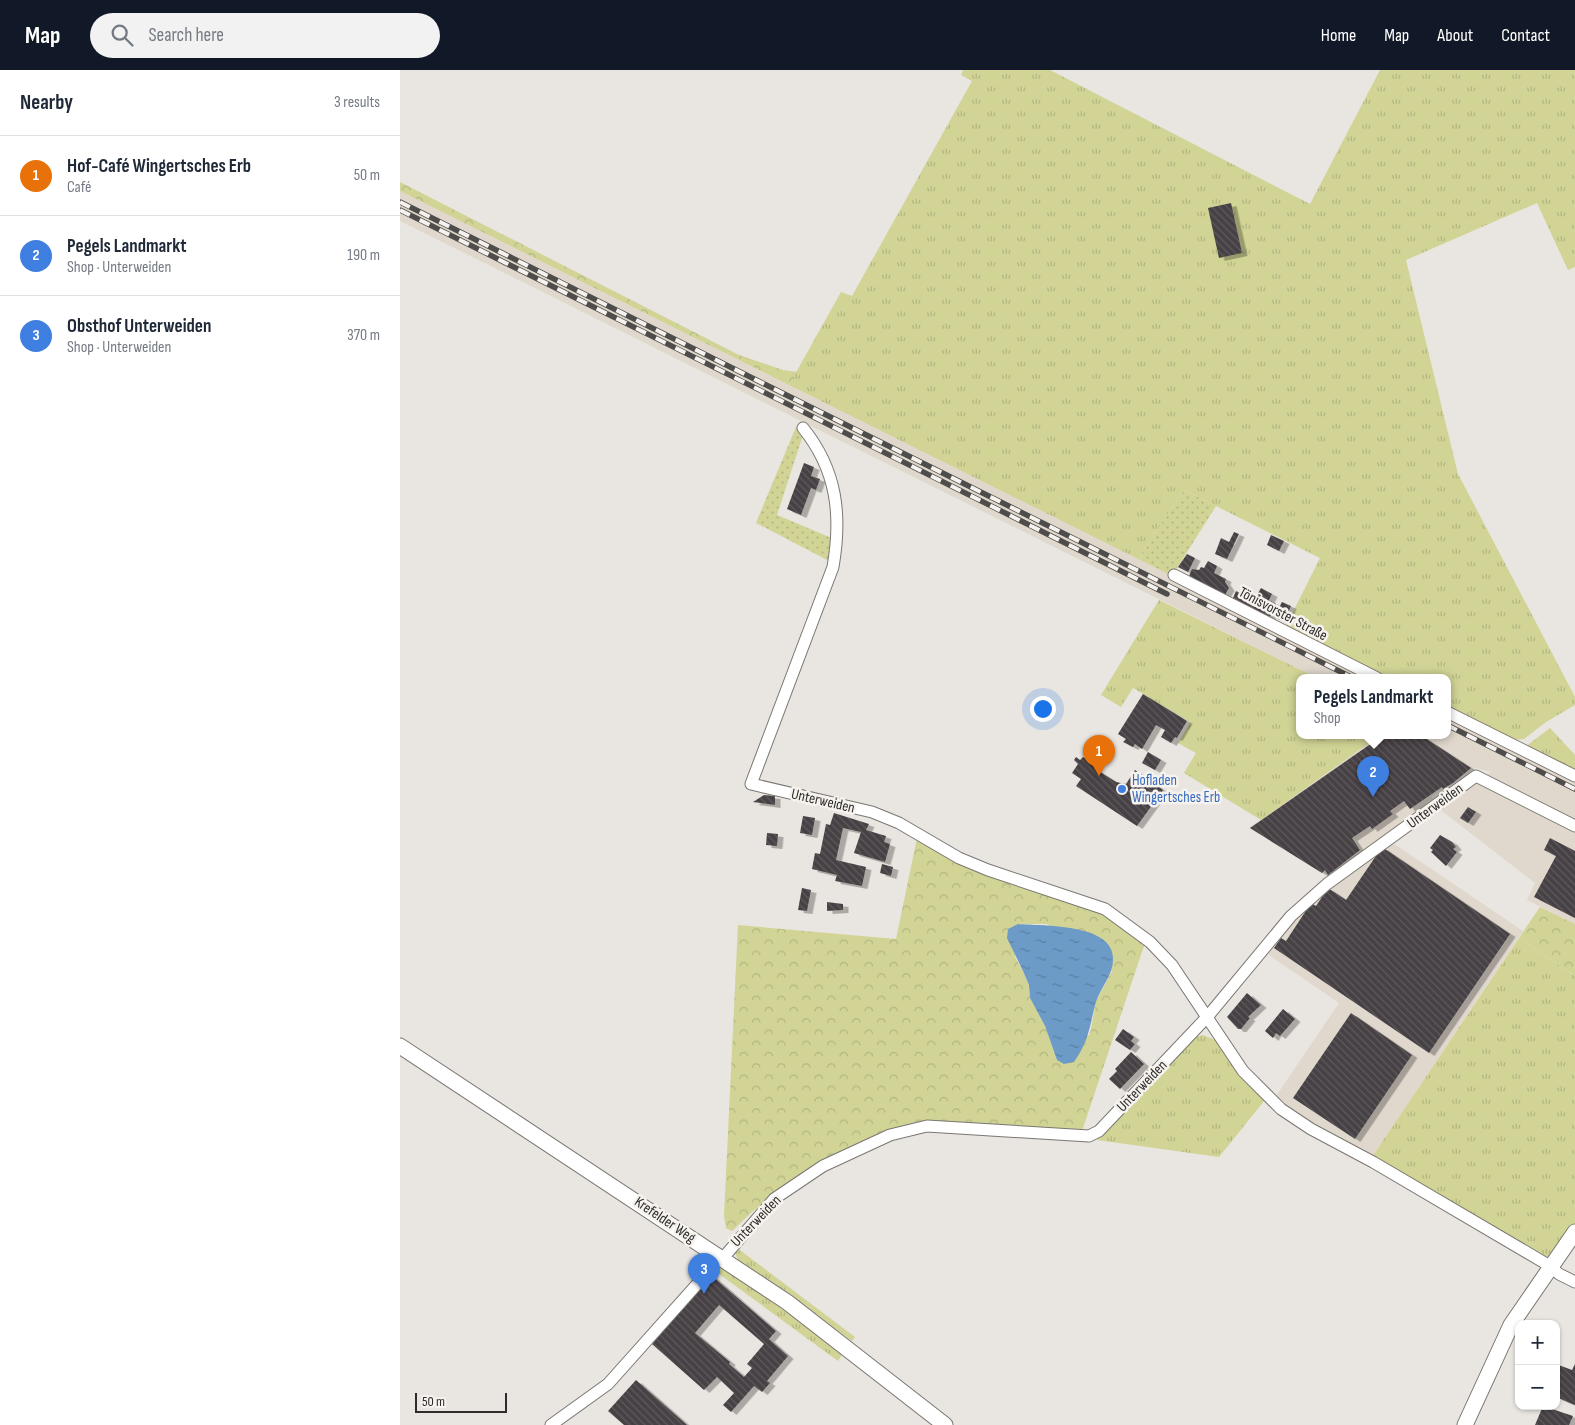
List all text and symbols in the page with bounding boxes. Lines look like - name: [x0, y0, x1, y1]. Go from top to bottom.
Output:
- search box: [90, 13, 440, 58]
- text: Map: [25, 21, 60, 50]
- icon: search: [108, 21, 136, 49]
- text: Search here: [148, 24, 224, 47]
- text: Home: [1321, 25, 1356, 46]
- text: Map: [1384, 25, 1409, 46]
- text: About: [1437, 25, 1473, 46]
- text: Contact: [1501, 25, 1550, 46]
- text: Nearby: [20, 90, 73, 115]
- text: 3 results: [334, 93, 380, 112]
- text: Hof-Café Wingertsches Erb: [67, 155, 251, 178]
- text: 1: [33, 166, 39, 185]
- text: 50 m: [354, 166, 380, 185]
- text: Café: [67, 178, 91, 197]
- text: Pegels Landmarkt: [67, 235, 186, 258]
- text: 2: [32, 246, 40, 265]
- text: 190 m: [347, 246, 380, 265]
- text: Shop · Unterweiden: [67, 258, 171, 277]
- text: Obsthof Unterweiden: [67, 315, 211, 338]
- text: 3: [32, 326, 40, 345]
- text: 370 m: [347, 326, 380, 345]
- text: Shop · Unterweiden: [67, 338, 171, 357]
- street label: Tönisvorster Straße: [1235, 583, 1331, 645]
- popup: [1296, 674, 1451, 739]
- text: Pegels Landmarkt: [1314, 686, 1433, 709]
- your location: [1030, 696, 1056, 722]
- text: Shop: [1314, 709, 1341, 728]
- pin: 1: [1083, 735, 1115, 776]
- pin: 2: [1357, 756, 1389, 797]
- place label: Hofladen Wingertsches Erb: [1132, 771, 1220, 807]
- street label: Unterweiden: [1403, 779, 1467, 833]
- marker: Hofladen Wingertsches Erb: [1116, 783, 1128, 795]
- street label: Unterweiden: [789, 784, 857, 818]
- street label: Unterweiden: [1113, 1056, 1171, 1116]
- street label: Unterweiden: [727, 1191, 785, 1251]
- street label: Krefelder Weg: [631, 1193, 699, 1247]
- pin: 3: [688, 1253, 720, 1294]
- map controls: [1515, 1320, 1560, 1410]
- button: +: [1515, 1320, 1560, 1365]
- button: −: [1515, 1365, 1560, 1410]
- scale bar: [415, 1390, 508, 1413]
- text: 50 m: [422, 1393, 445, 1410]

